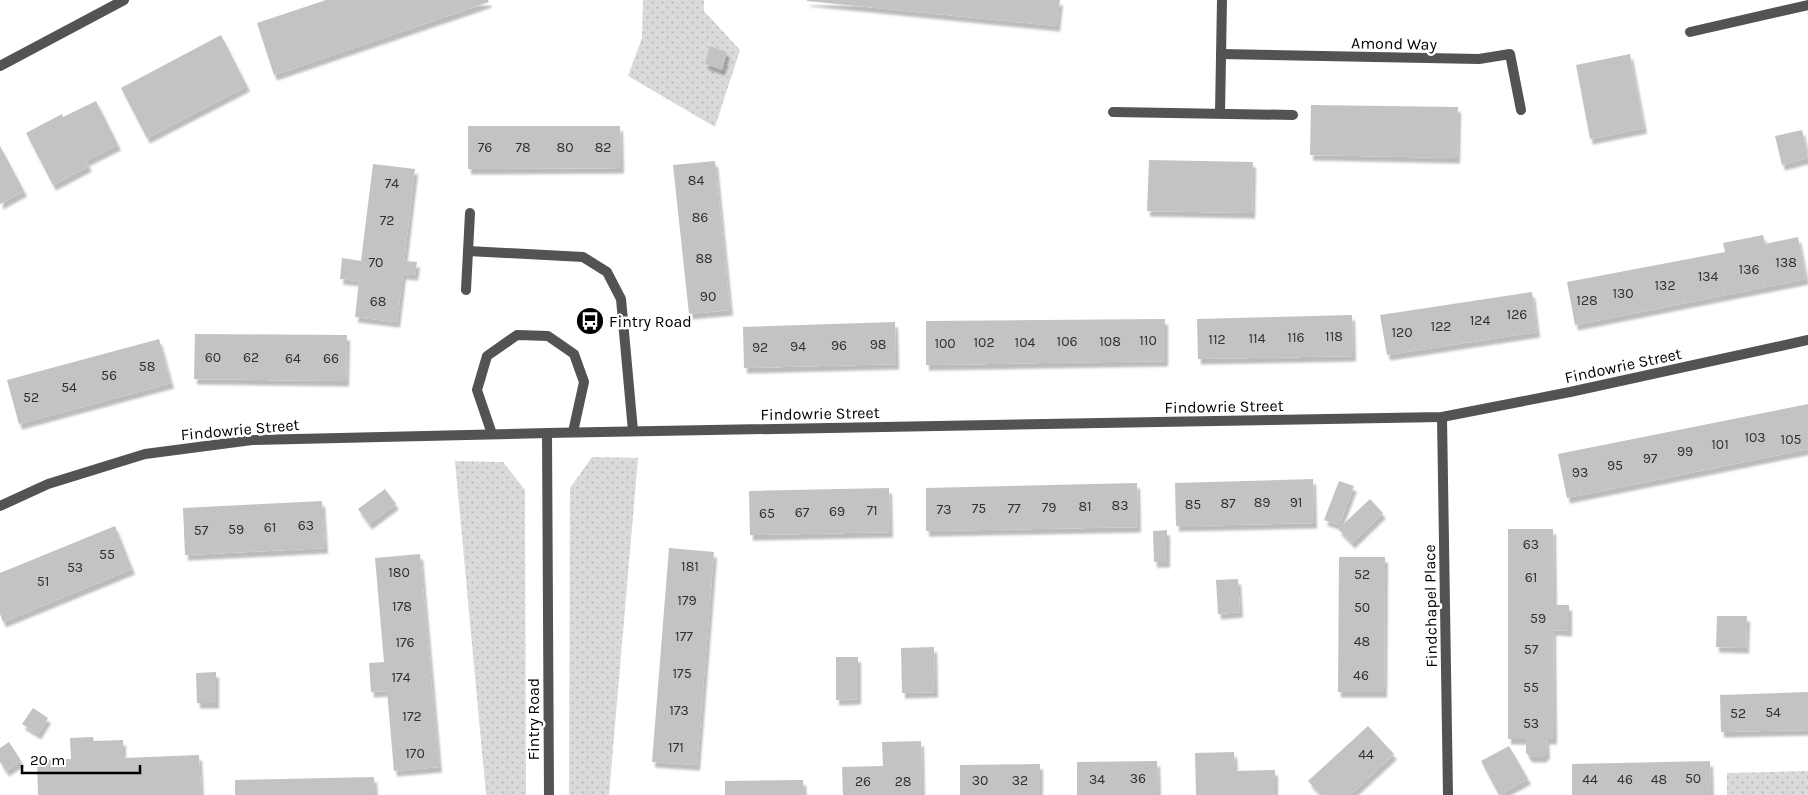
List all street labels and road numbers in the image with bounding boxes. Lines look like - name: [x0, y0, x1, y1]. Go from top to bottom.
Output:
- street label: Amond Way: [1351, 33, 1438, 54]
- street label: Findowrie Street: [1563, 344, 1683, 387]
- street label: Findowrie Street: [1164, 396, 1284, 417]
- street label: Findowrie Street: [760, 403, 880, 424]
- street label: Findowrie Street: [180, 415, 300, 444]
- street label: Findchapel Place: [1420, 544, 1441, 668]
- street label: Fintry Road: [524, 678, 543, 760]

